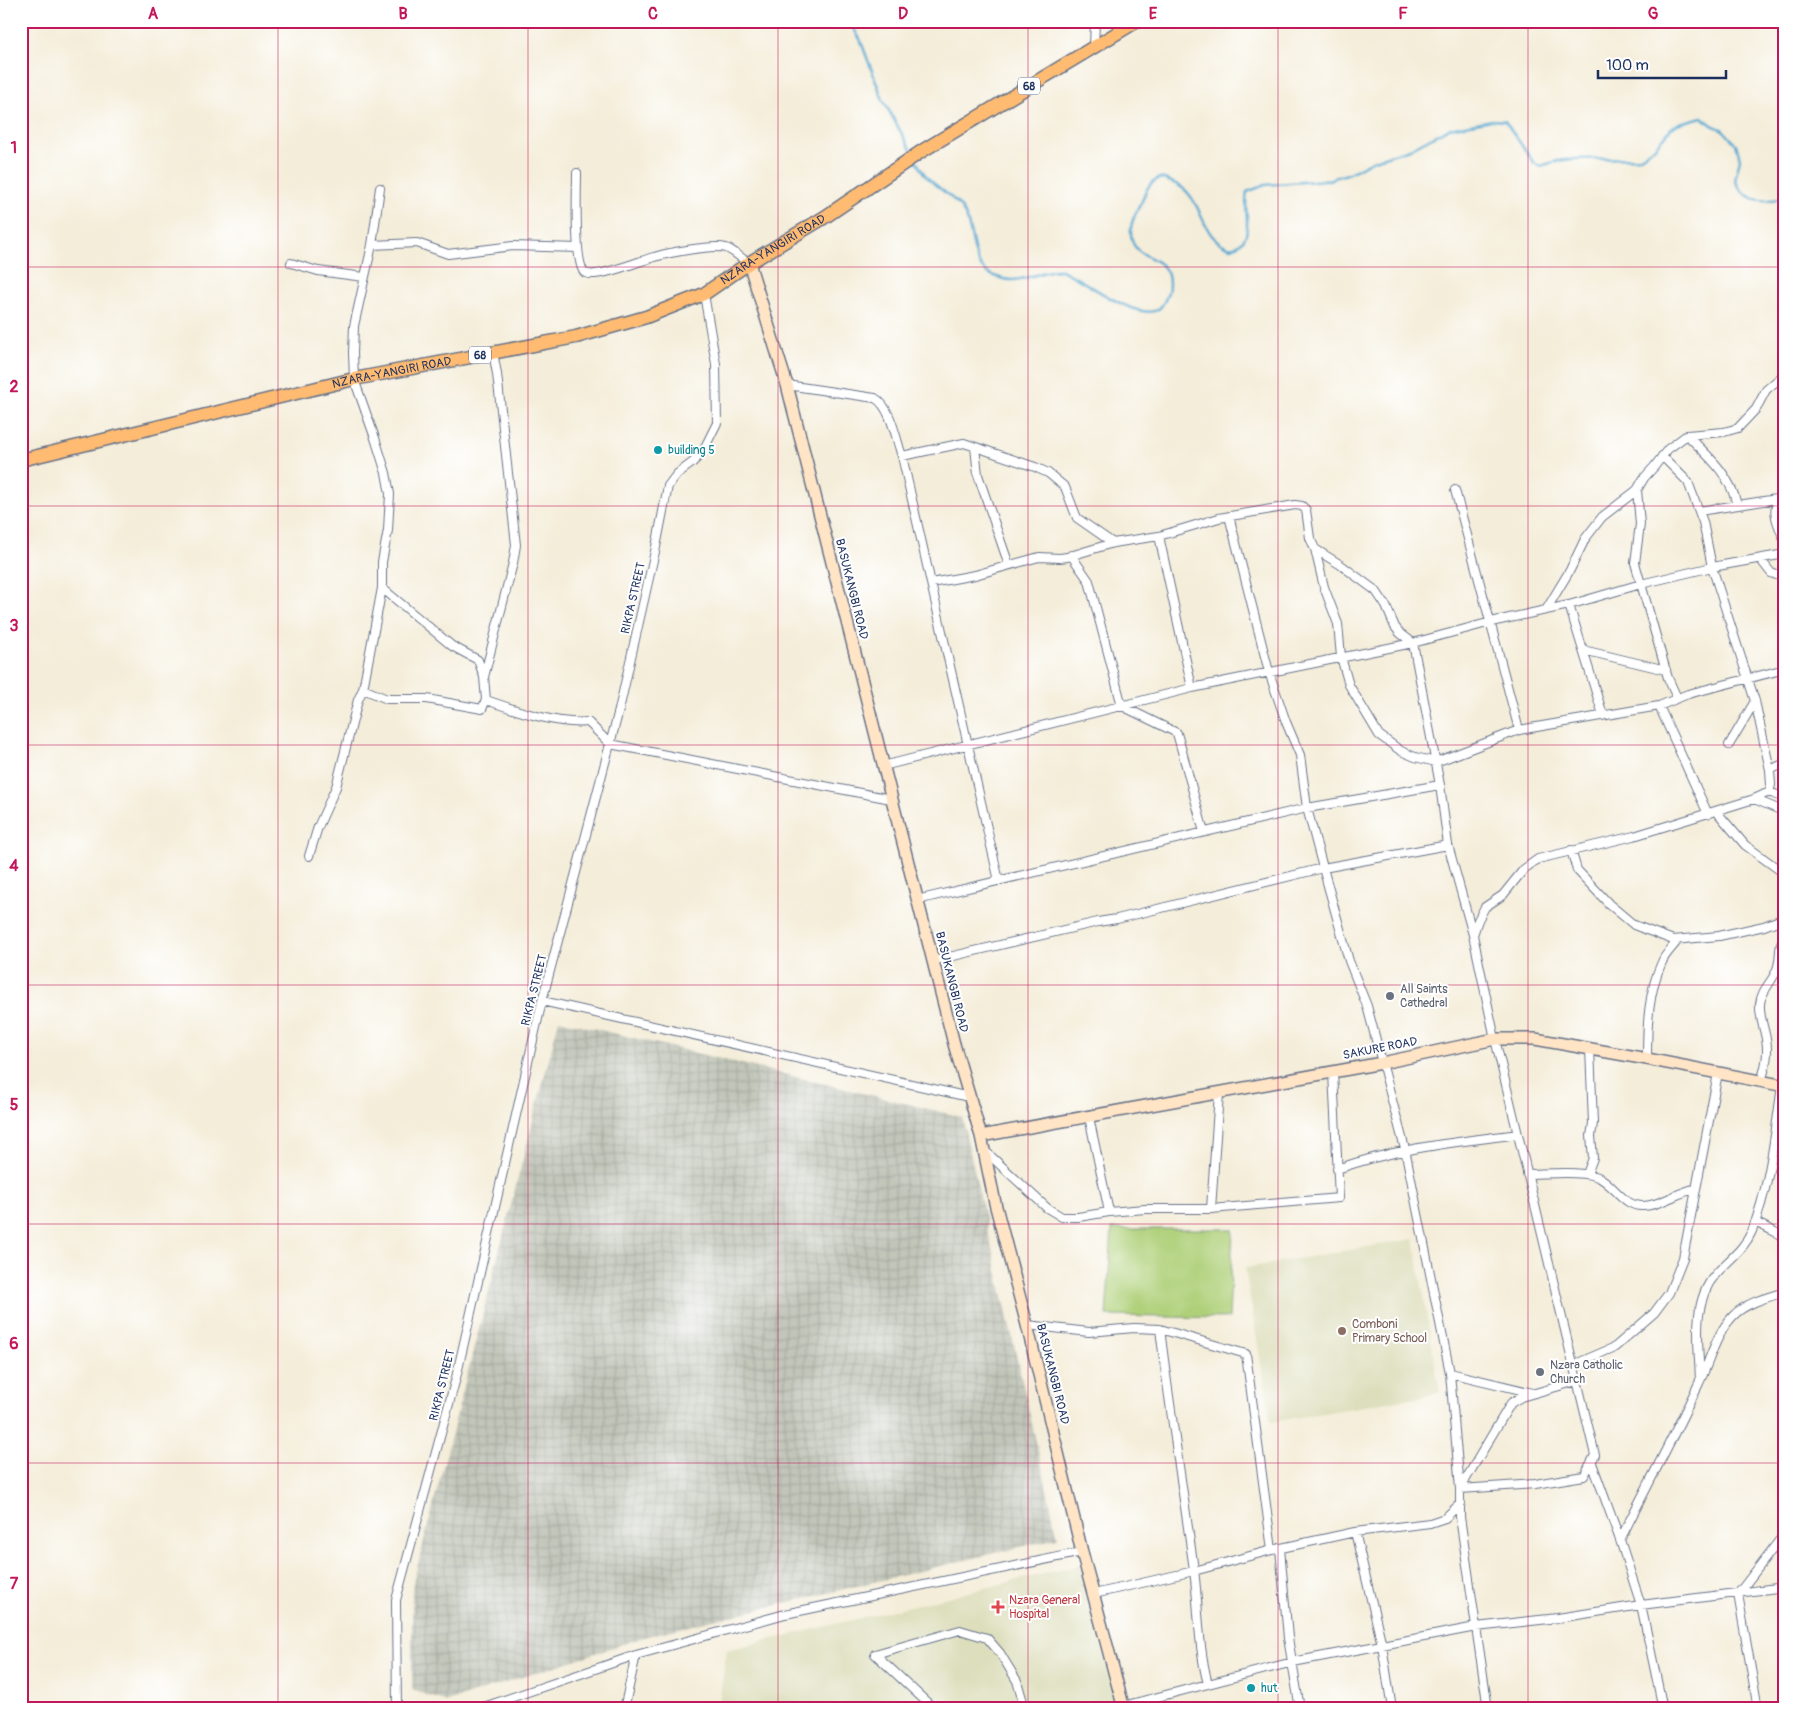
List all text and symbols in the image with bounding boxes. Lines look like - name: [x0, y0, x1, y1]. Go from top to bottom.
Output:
- text: A: [148, 4, 159, 24]
- text: B: [398, 4, 408, 24]
- text: C: [648, 4, 658, 24]
- text: D: [898, 4, 908, 24]
- text: E: [1149, 4, 1158, 24]
- text: F: [1398, 4, 1408, 24]
- text: G: [1648, 4, 1659, 24]
- scale bar: [1598, 48, 1726, 80]
- text: 100 m: [1606, 56, 1649, 75]
- road number: 68: [1018, 78, 1040, 94]
- text: 1: [11, 138, 17, 158]
- street label: NZARA-YANGIRI ROAD: [718, 211, 829, 288]
- road number: 68: [469, 346, 491, 364]
- street label: NZARA-YANGIRI ROAD: [331, 354, 453, 392]
- text: 2: [10, 377, 19, 397]
- place label: building 5: [668, 443, 715, 458]
- marker: building 5: [652, 444, 664, 456]
- street label: BASUKANGBI ROAD: [832, 537, 871, 641]
- street label: RIKPA STREET: [618, 561, 649, 635]
- text: 3: [10, 616, 19, 636]
- text: 4: [9, 856, 19, 876]
- street label: BASUKANGBI ROAD: [932, 930, 971, 1034]
- street label: RIKPA STREET: [518, 953, 551, 1027]
- place label: All Saints Cathedral: [1400, 982, 1448, 1011]
- marker: All Saints Cathedral: [1384, 990, 1396, 1002]
- street label: SAKURE ROAD: [1342, 1034, 1419, 1063]
- text: 5: [10, 1095, 19, 1115]
- place label: Comboni Primary School: [1352, 1317, 1427, 1346]
- street label: BASUKANGBI ROAD: [1033, 1322, 1072, 1426]
- marker: Comboni Primary School: [1336, 1325, 1348, 1337]
- text: 6: [9, 1334, 19, 1354]
- street label: RIKPA STREET: [426, 1348, 459, 1422]
- place label: Nzara Catholic Church: [1550, 1358, 1623, 1387]
- marker: Nzara Catholic Church: [1534, 1366, 1546, 1378]
- text: 7: [10, 1574, 19, 1594]
- place label: Nzara General Hospital: [1009, 1593, 1081, 1622]
- marker: Nzara General Hospital: [991, 1600, 1005, 1614]
- place label: hut: [1261, 1681, 1278, 1696]
- marker: hut: [1245, 1682, 1257, 1694]

